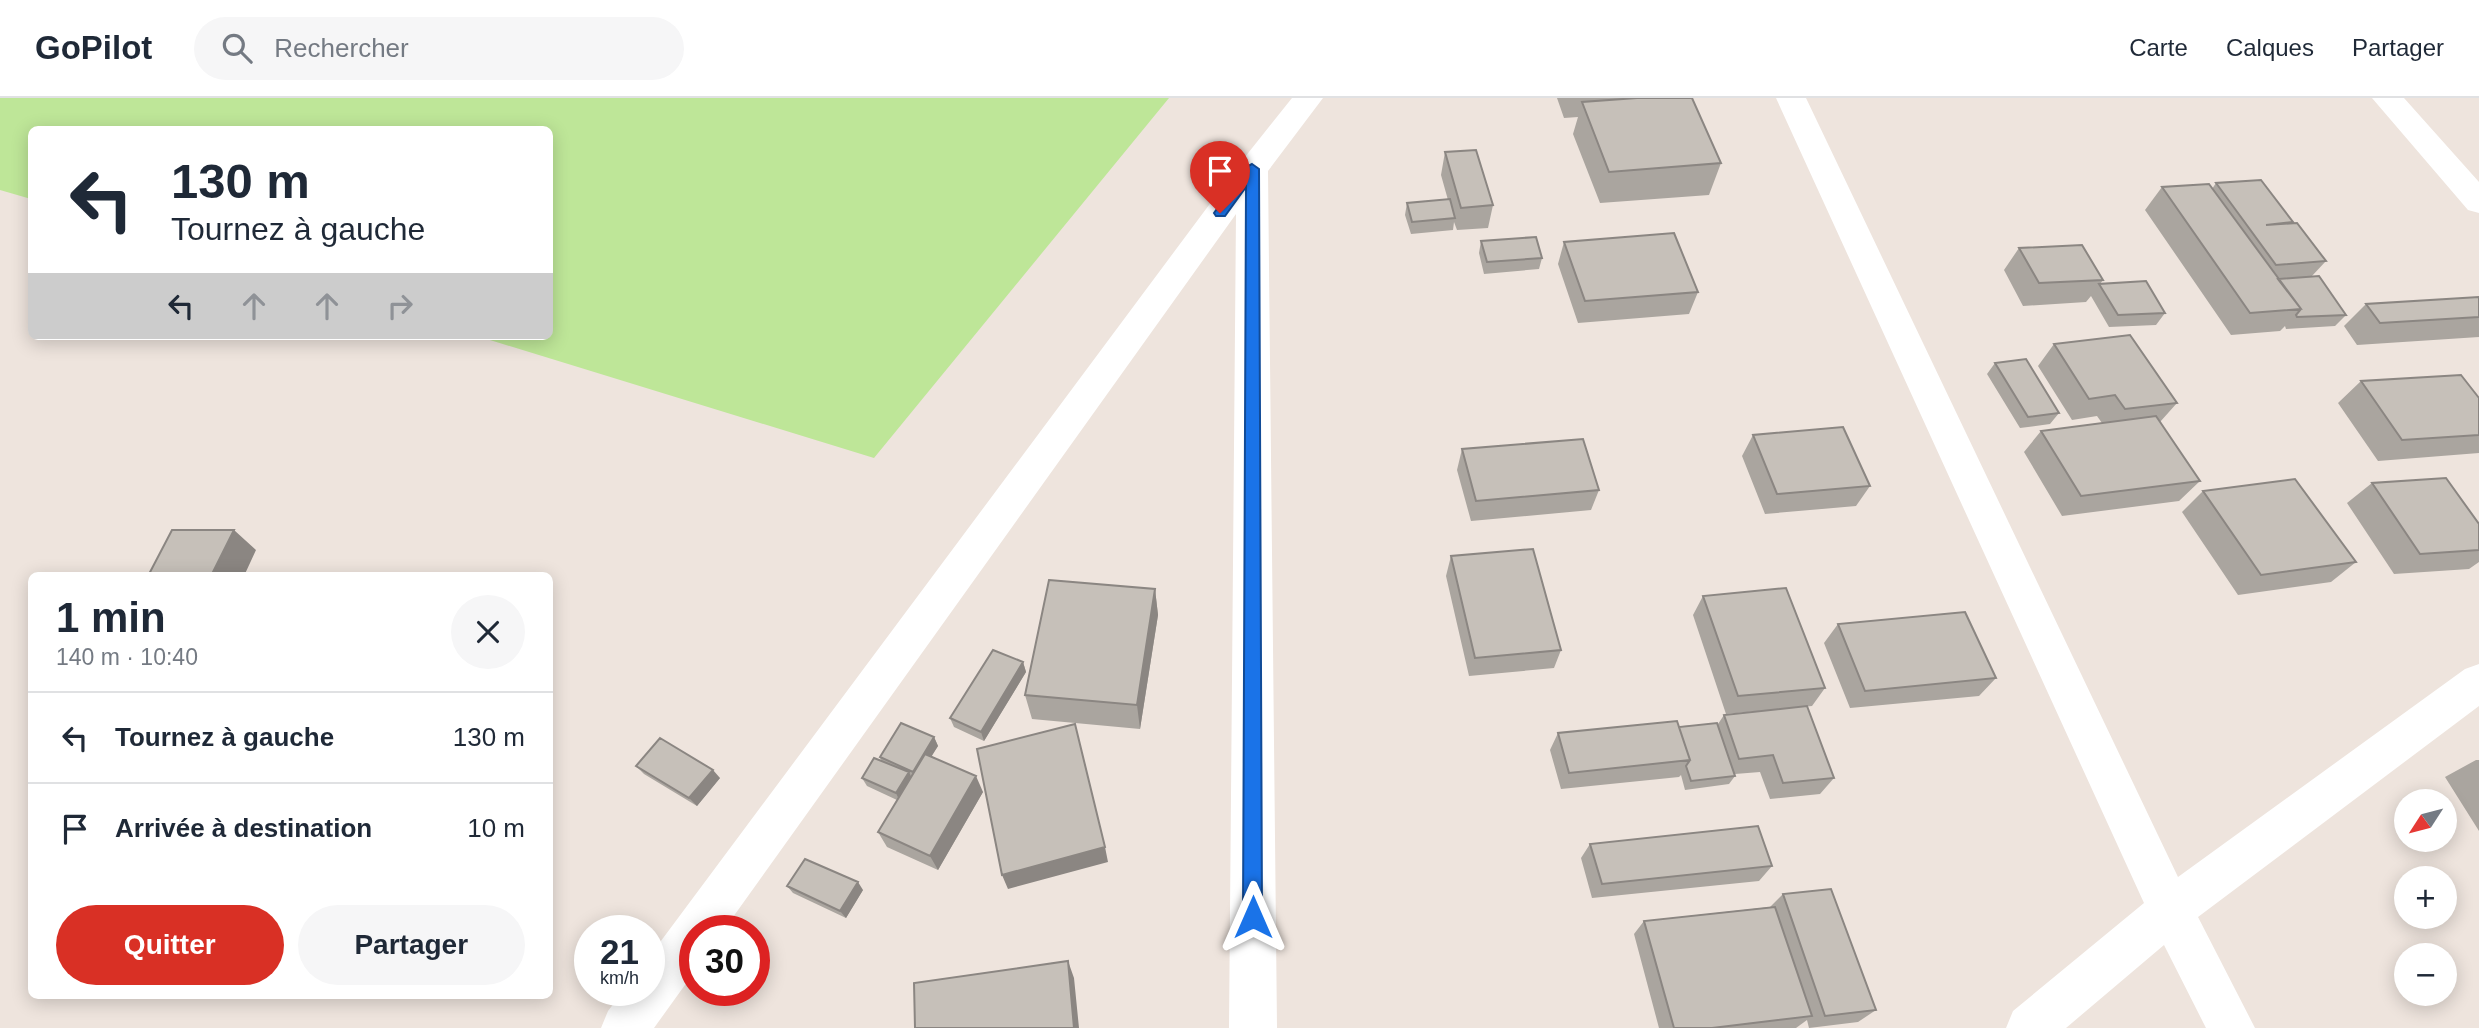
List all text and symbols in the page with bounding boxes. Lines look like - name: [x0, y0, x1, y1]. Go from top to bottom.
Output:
- search box: [194, 17, 684, 80]
- text: GoPilot: [35, 29, 152, 66]
- icon: search: [218, 29, 256, 67]
- text: Rechercher: [274, 33, 409, 63]
- text: Carte: [2129, 34, 2188, 61]
- text: Calques: [2226, 34, 2314, 61]
- text: Partager: [2352, 34, 2444, 61]
- pin: [1190, 141, 1250, 213]
- icon: arrive: [1201, 152, 1239, 190]
- icon: left: [56, 154, 147, 245]
- text: 130 m: [171, 154, 310, 208]
- text: Tournez à gauche: [171, 211, 425, 247]
- icon: left: [162, 287, 200, 325]
- icon: ahead: [235, 287, 273, 325]
- icon: ahead: [308, 287, 346, 325]
- icon: right: [381, 287, 419, 325]
- text: 1 min: [56, 594, 166, 641]
- button: close: [451, 595, 525, 669]
- text: 140 m · 10:40: [56, 644, 198, 670]
- icon: left: [56, 719, 94, 757]
- text: Tournez à gauche: [115, 722, 334, 752]
- text: 130 m: [453, 722, 525, 752]
- north arrow: [2394, 789, 2457, 852]
- map controls: [2394, 789, 2457, 1006]
- icon: arrive: [56, 810, 94, 848]
- text: Arrivée à destination: [115, 813, 372, 843]
- text: 10 m: [467, 813, 525, 843]
- button: +: [2394, 866, 2457, 929]
- position arrow: [1216, 880, 1290, 954]
- button: Quitter: [56, 905, 284, 985]
- button: Partager: [298, 905, 525, 985]
- speed limit sign: 30: [679, 915, 770, 1006]
- text: 21: [600, 932, 639, 971]
- button: −: [2394, 943, 2457, 1006]
- text: km/h: [600, 968, 639, 988]

